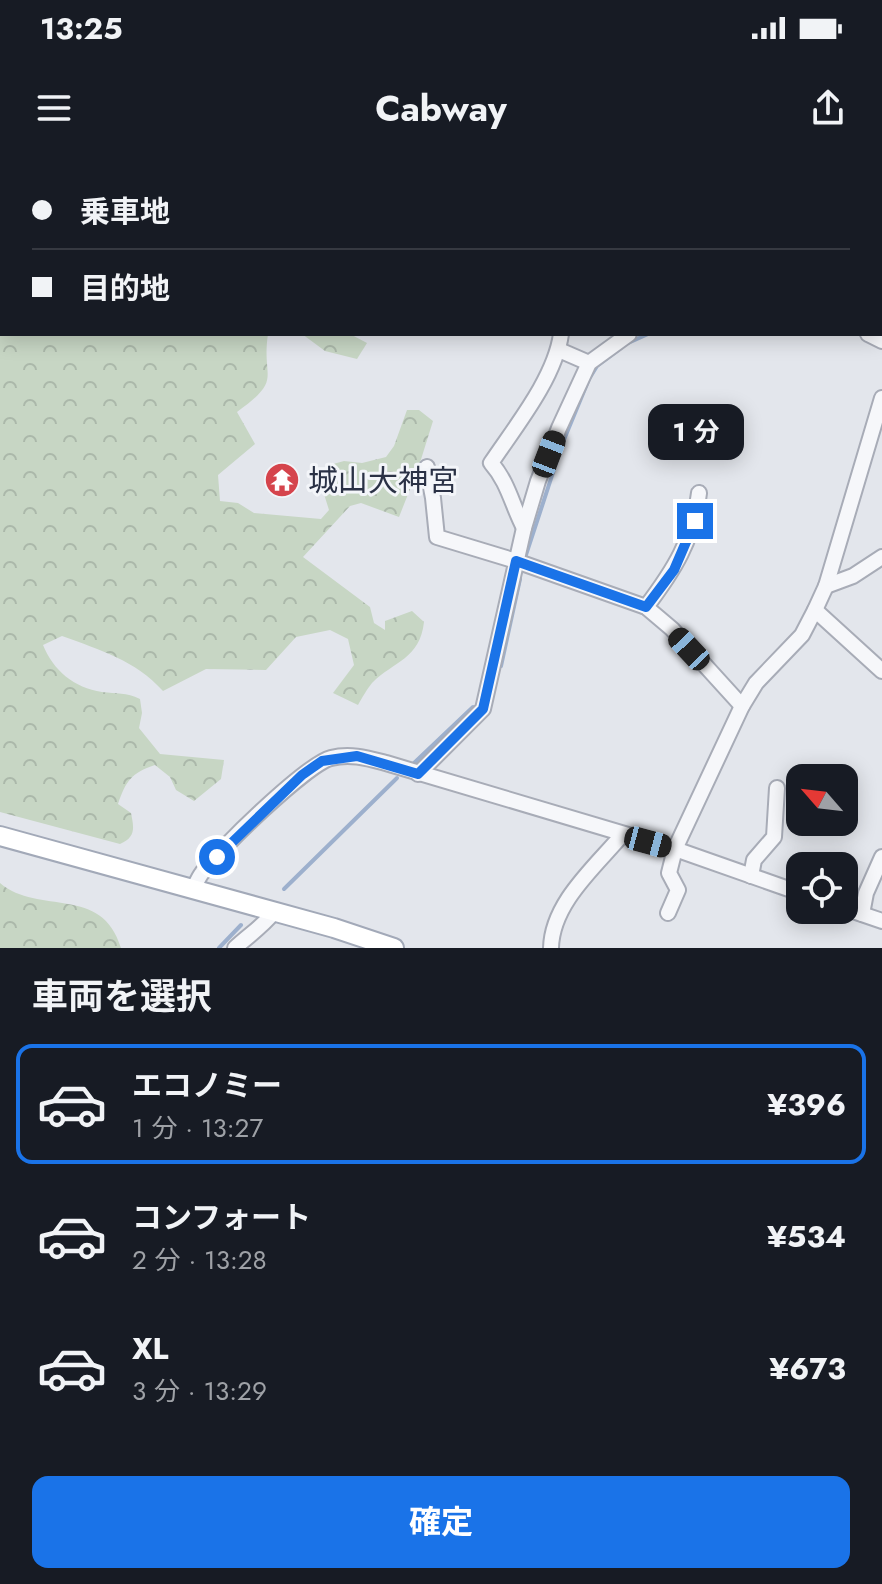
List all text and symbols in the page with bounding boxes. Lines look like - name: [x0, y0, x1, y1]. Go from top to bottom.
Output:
- text: 13:25: [40, 7, 123, 50]
- text: Cabway: [375, 82, 507, 134]
- icon: menu: [32, 86, 76, 130]
- icon: share: [806, 86, 850, 130]
- text: 乗車地: [80, 190, 170, 233]
- text: 目的地: [80, 267, 170, 310]
- callout: 1 分: [647, 405, 743, 461]
- text: 1 分: [672, 413, 720, 451]
- car: [529, 427, 569, 481]
- place label: 城山大神宮: [308, 459, 458, 502]
- temple icon: 城山大神宮: [263, 461, 301, 499]
- route end: [677, 503, 713, 539]
- car: [664, 623, 714, 675]
- north arrow: [786, 764, 858, 836]
- map controls: [786, 764, 858, 924]
- car: [622, 824, 674, 860]
- route start: [199, 839, 235, 875]
- button: locate: [786, 852, 858, 924]
- text: 車両を選択: [32, 970, 212, 1022]
- text: エコノミー: [132, 1064, 282, 1107]
- icon: car: [36, 1068, 108, 1140]
- text: ¥396: [767, 1083, 846, 1126]
- text: 1 分 · 13:27: [132, 1109, 263, 1147]
- text: コンフォート: [132, 1196, 311, 1239]
- icon: car: [36, 1200, 108, 1272]
- text: ¥534: [767, 1215, 846, 1258]
- text: 2 分 · 13:28: [132, 1241, 267, 1279]
- text: XL: [132, 1327, 168, 1370]
- icon: car: [36, 1332, 108, 1404]
- text: ¥673: [769, 1347, 846, 1390]
- text: 3 分 · 13:29: [132, 1372, 267, 1410]
- button: 確定: [32, 1476, 850, 1568]

